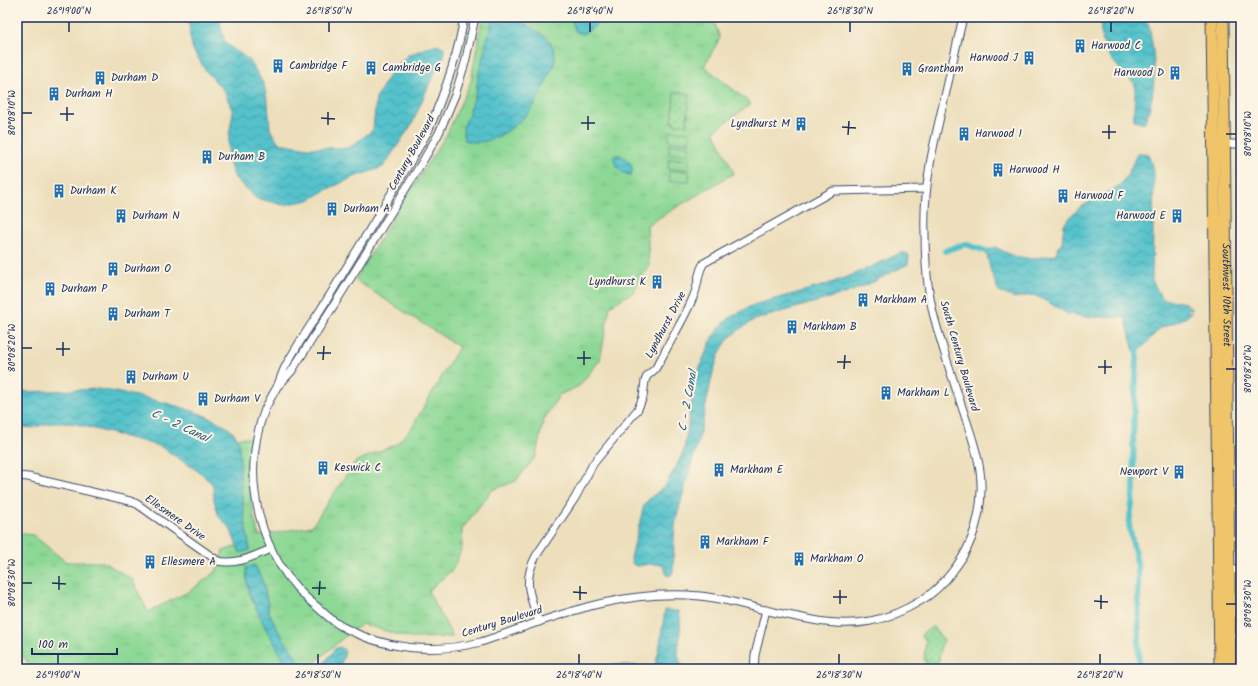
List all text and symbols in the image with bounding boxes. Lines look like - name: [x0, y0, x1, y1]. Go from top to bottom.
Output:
- text: 26°19'00"N: [47, 3, 91, 19]
- text: 26°18'50"N: [306, 3, 352, 19]
- text: 26°18'40"N: [567, 3, 613, 19]
- text: 26°18'30"N: [827, 3, 873, 19]
- text: 26°18'20"N: [1088, 3, 1134, 19]
- place label: Harwood C: [1091, 37, 1141, 55]
- building icon: Harwood C: [1072, 38, 1088, 54]
- place label: Harwood J: [969, 49, 1019, 67]
- building icon: Harwood J: [1021, 50, 1037, 66]
- place label: Cambridge F: [289, 57, 349, 75]
- building icon: Cambridge F: [270, 58, 286, 74]
- place label: Cambridge G: [382, 59, 441, 77]
- building icon: Cambridge G: [363, 60, 379, 76]
- place label: Grantham: [918, 60, 964, 78]
- building icon: Grantham: [899, 61, 915, 77]
- place label: Harwood D: [1113, 64, 1164, 82]
- building icon: Harwood D: [1167, 65, 1183, 81]
- place label: Durham D: [111, 69, 158, 87]
- building icon: Durham D: [92, 70, 108, 86]
- place label: Durham H: [65, 85, 113, 103]
- building icon: Durham H: [46, 86, 62, 102]
- text: 80°08'10"W: [4, 90, 20, 136]
- street label: Century Boulevard: [384, 111, 440, 194]
- text: 80°08'10"W: [1240, 111, 1256, 157]
- place label: Lyndhurst M: [731, 115, 790, 133]
- building icon: Lyndhurst M: [793, 116, 809, 132]
- place label: Harwood I: [975, 125, 1022, 143]
- building icon: Harwood I: [956, 126, 972, 142]
- place label: Durham B: [218, 148, 265, 166]
- building icon: Durham B: [199, 149, 215, 165]
- place label: Harwood H: [1009, 161, 1060, 179]
- building icon: Harwood H: [990, 162, 1006, 178]
- place label: Durham K: [70, 182, 117, 200]
- building icon: Durham K: [51, 183, 67, 199]
- place label: Harwood F: [1074, 187, 1124, 205]
- building icon: Harwood F: [1055, 188, 1071, 204]
- place label: Durham A: [343, 200, 390, 218]
- building icon: Durham A: [324, 201, 340, 217]
- place label: Durham N: [132, 207, 180, 225]
- place label: Harwood E: [1116, 207, 1167, 225]
- building icon: Durham N: [113, 208, 129, 224]
- building icon: Harwood E: [1169, 208, 1185, 224]
- street label: Southwest 10th Street: [1216, 243, 1236, 348]
- place label: Durham O: [124, 260, 171, 278]
- building icon: Durham O: [105, 261, 121, 277]
- place label: Lyndhurst K: [589, 273, 646, 291]
- building icon: Lyndhurst K: [649, 274, 665, 290]
- place label: Durham P: [61, 280, 108, 298]
- building icon: Durham P: [42, 281, 58, 297]
- street label: Lyndhurst Drive: [641, 288, 691, 362]
- place label: Markham A: [874, 291, 928, 309]
- building icon: Markham A: [855, 292, 871, 308]
- street label: South Century Boulevard: [935, 298, 984, 414]
- place label: Durham T: [124, 305, 171, 323]
- building icon: Durham T: [105, 306, 121, 322]
- place label: Markham B: [803, 318, 857, 336]
- building icon: Markham B: [784, 319, 800, 335]
- text: 80°08'20"W: [4, 323, 20, 372]
- text: 80°08'20"W: [1240, 344, 1256, 393]
- water label: C - 2 Canal: [673, 367, 703, 433]
- place label: Durham U: [142, 368, 189, 386]
- building icon: Durham U: [123, 369, 139, 385]
- place label: Markham L: [897, 384, 950, 402]
- building icon: Markham L: [878, 385, 894, 401]
- place label: Durham V: [214, 390, 261, 408]
- building icon: Durham V: [195, 391, 211, 407]
- water label: C - 2 Canal: [148, 404, 214, 449]
- place label: Keswick C: [334, 459, 382, 477]
- building icon: Keswick C: [315, 460, 331, 476]
- place label: Markham E: [730, 461, 784, 479]
- building icon: Markham E: [711, 462, 727, 478]
- place label: Newport V: [1120, 463, 1169, 481]
- building icon: Newport V: [1171, 464, 1187, 480]
- street label: Ellesmere Drive: [141, 490, 209, 546]
- place label: Markham F: [716, 533, 770, 551]
- building icon: Markham F: [697, 534, 713, 550]
- place label: Markham O: [810, 550, 864, 568]
- building icon: Markham O: [791, 551, 807, 567]
- place label: Ellesmere A: [161, 553, 216, 571]
- building icon: Ellesmere A: [142, 554, 158, 570]
- text: 80°08'30"W: [4, 558, 20, 607]
- text: 80°08'30"W: [1240, 579, 1256, 628]
- street label: Century Boulevard: [459, 601, 545, 643]
- scale bar: [32, 630, 117, 656]
- text: 100 m: [38, 635, 69, 654]
- text: 26°19'00"N: [36, 667, 80, 683]
- text: 26°18'50"N: [295, 667, 341, 683]
- text: 26°18'40"N: [556, 667, 602, 683]
- text: 26°18'30"N: [816, 667, 862, 683]
- text: 26°18'20"N: [1077, 667, 1123, 683]

